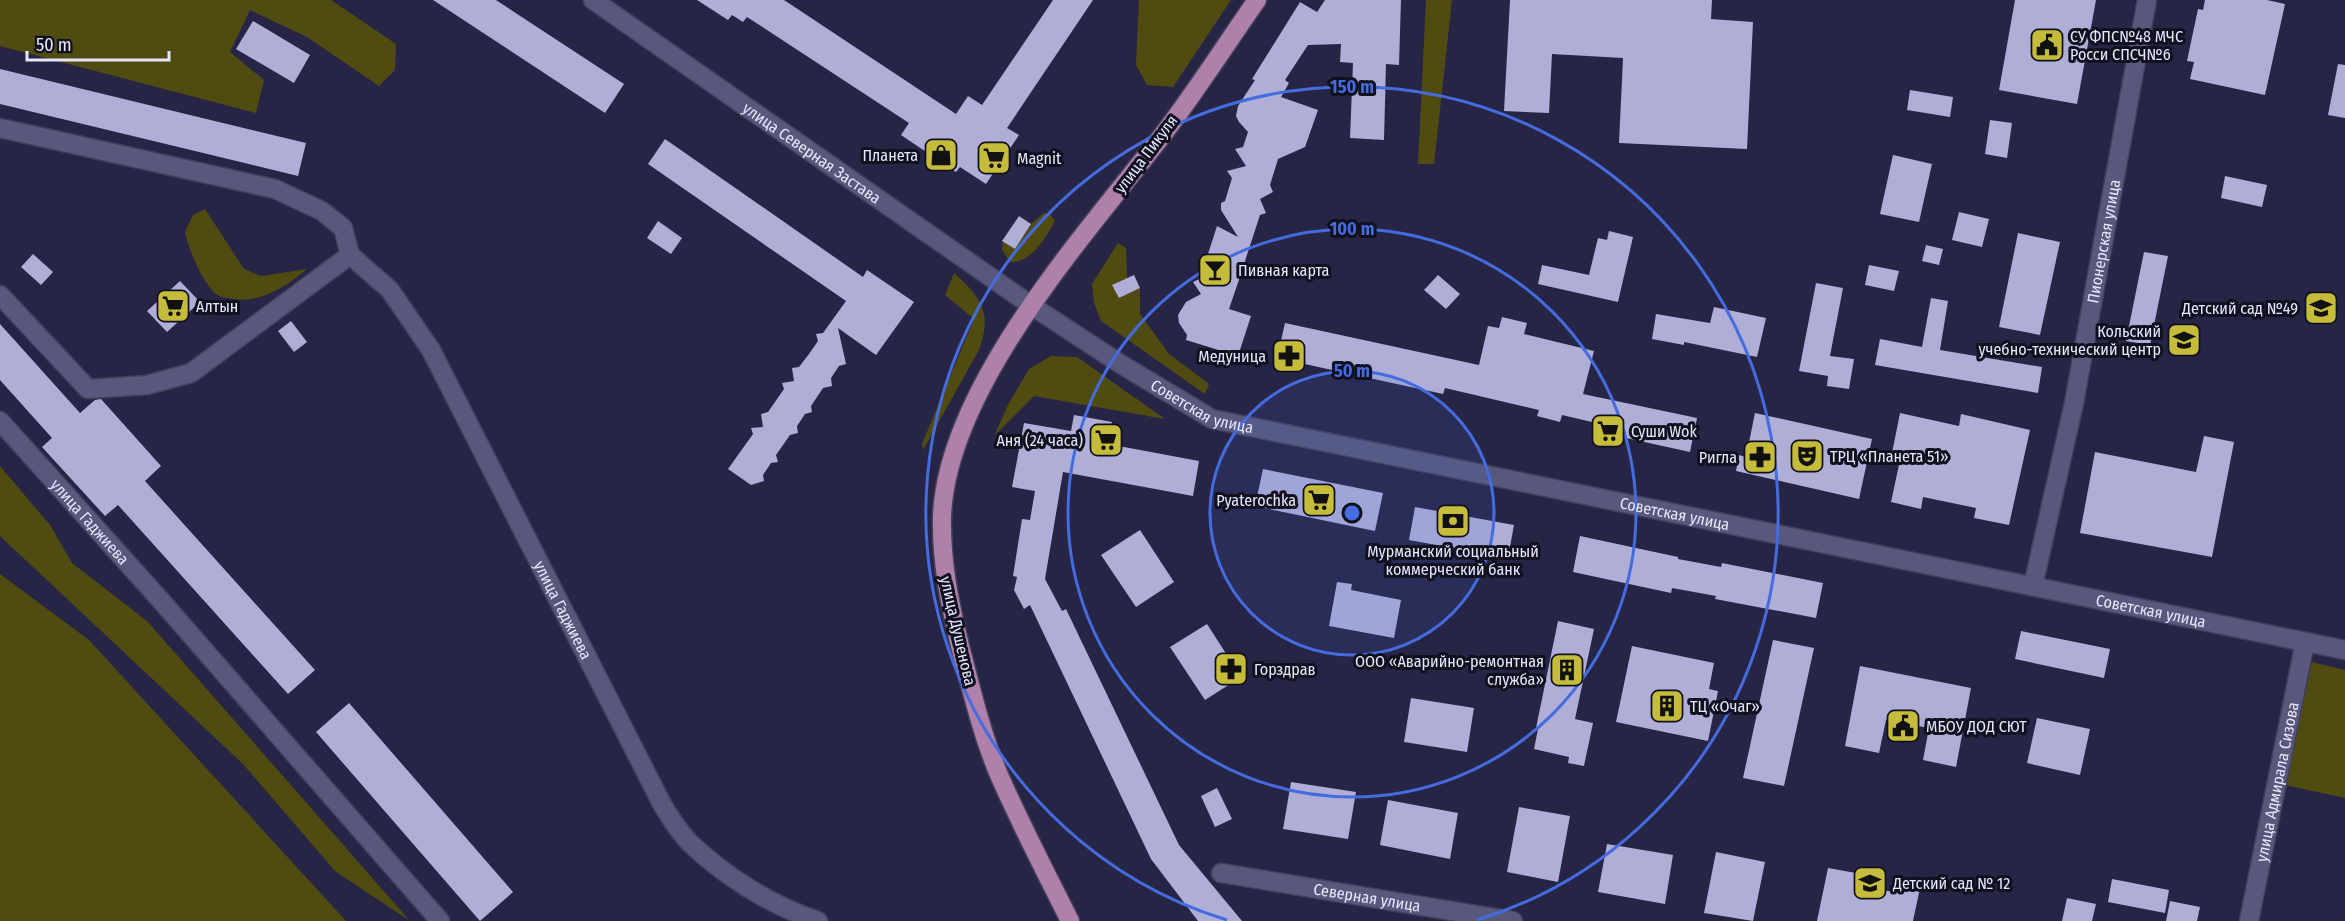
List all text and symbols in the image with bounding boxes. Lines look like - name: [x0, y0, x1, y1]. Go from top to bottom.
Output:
- scale bar: [27, 24, 170, 62]
- public building icon: СУ ФПС№48 МЧС Росси СПСЧ№6: [2029, 27, 2065, 63]
- place label: СУ ФПС№48 МЧС Росси СПСЧ№6: [2070, 27, 2183, 64]
- text: 50 m: [36, 34, 72, 56]
- text: 150 m: [1330, 76, 1374, 98]
- street label: улица Северная Застава: [739, 98, 885, 207]
- street label: улица Пикуля: [1111, 111, 1181, 197]
- shop icon: Планета: [923, 137, 959, 173]
- supermarket icon: Magnit: [976, 140, 1012, 176]
- place label: Планета: [862, 146, 918, 165]
- place label: Magnit: [1017, 149, 1062, 168]
- street label: Пионерская улица: [2083, 178, 2124, 305]
- text: 100 m: [1330, 218, 1374, 240]
- bar icon: Пивная карта: [1197, 252, 1233, 288]
- place label: Пивная карта: [1238, 261, 1330, 280]
- supermarket icon: Алтын: [155, 288, 191, 324]
- school or university icon: Детcкий сад №49: [2303, 290, 2339, 326]
- place label: Алтын: [196, 297, 238, 316]
- place label: Детcкий сад №49: [2181, 299, 2298, 318]
- place label: Кольский учебно-технический центр: [1978, 322, 2161, 359]
- school or university icon: Кольский учебно-технический центр: [2166, 322, 2202, 358]
- pharmacy icon: Медуница: [1271, 338, 1307, 374]
- place label: Медуница: [1198, 347, 1266, 366]
- text: 50 m: [1334, 360, 1370, 382]
- street label: Советская улица: [1148, 375, 1255, 437]
- supermarket icon: Суши Wok: [1590, 413, 1626, 449]
- supermarket icon: Аня (24 часа): [1088, 422, 1124, 458]
- place label: Суши Wok: [1631, 422, 1697, 441]
- place label: Аня (24 часа): [996, 431, 1083, 450]
- theatre icon: ТРЦ «Планета 51»: [1789, 438, 1825, 474]
- pharmacy icon: Ригла: [1742, 439, 1778, 475]
- place label: ТРЦ «Планета 51»: [1830, 447, 1948, 466]
- place label: Ригла: [1699, 448, 1737, 467]
- street label: улица Гаджиева: [47, 475, 133, 568]
- supermarket icon: Pyaterochka: [1301, 482, 1337, 518]
- place label: Pyaterochka: [1216, 491, 1296, 510]
- street label: Советская улица: [1618, 493, 1732, 534]
- centre of rings: [1342, 503, 1362, 523]
- bank icon: Мурманский социальный коммерческий банк: [1435, 503, 1471, 539]
- place label: Мурманский социальный коммерческий банк: [1367, 542, 1539, 579]
- street label: улица Гаджиева: [530, 558, 596, 663]
- street label: улица Душенова: [936, 574, 980, 688]
- street label: Советская улица: [2094, 590, 2208, 631]
- pharmacy icon: Горздрав: [1213, 651, 1249, 687]
- place label: ООО «Аварийно-ремонтная служба»: [1355, 652, 1544, 689]
- building icon: ООО «Аварийно-ремонтная служба»: [1549, 652, 1585, 688]
- place label: Горздрав: [1254, 660, 1316, 679]
- building icon: ТЦ «Очаг»: [1649, 688, 1685, 724]
- place label: ТЦ «Очаг»: [1690, 697, 1760, 716]
- street label: улица Адмирала Сизова: [2252, 700, 2302, 863]
- public building icon: МБОУ ДОД СЮТ: [1885, 708, 1921, 744]
- place label: МБОУ ДОД СЮТ: [1926, 717, 2027, 736]
- school or university icon: Детский сад № 12: [1852, 865, 1888, 901]
- place label: Детский сад № 12: [1892, 874, 2010, 893]
- street label: Северная улица: [1312, 879, 1422, 915]

